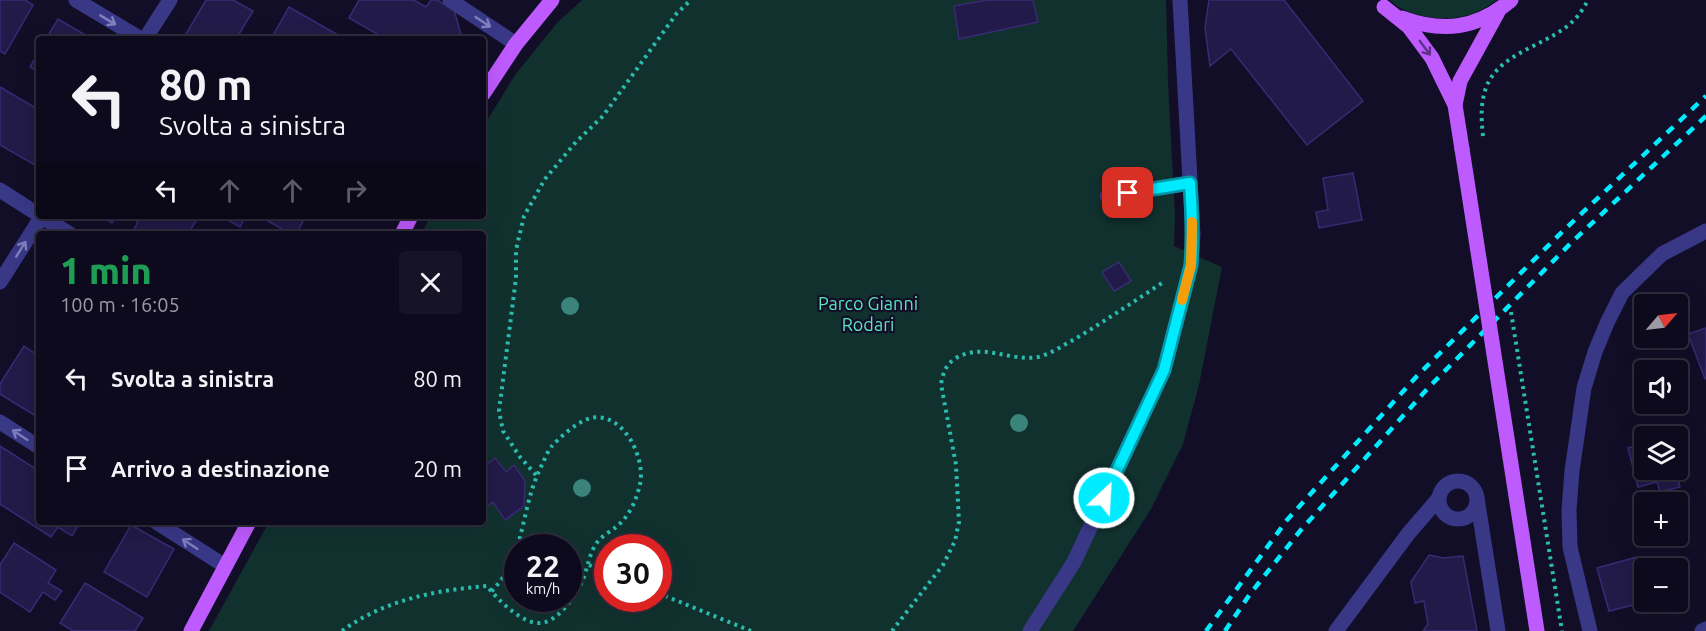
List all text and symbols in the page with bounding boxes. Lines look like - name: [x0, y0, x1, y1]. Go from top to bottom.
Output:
- one-way arrow: [99, 14, 116, 26]
- one-way arrow: [474, 16, 491, 28]
- one-way arrow: [1419, 39, 1431, 55]
- icon: left: [60, 60, 138, 138]
- text: 80 m: [159, 61, 253, 108]
- text: Svolta a sinistra: [159, 110, 346, 140]
- pin: [1102, 167, 1153, 218]
- icon: left: [150, 174, 183, 207]
- icon: ahead: [213, 174, 246, 207]
- icon: ahead: [276, 174, 309, 207]
- icon: right: [339, 174, 372, 207]
- icon: arrive: [1111, 176, 1144, 209]
- one-way arrow: [15, 241, 27, 258]
- text: 1 min: [60, 250, 152, 291]
- button: close: [399, 251, 462, 314]
- text: 100 m · 16:05: [60, 293, 180, 316]
- park label: Parco Gianni Rodari: [818, 293, 918, 334]
- north arrow: [1634, 294, 1688, 348]
- map controls: [1634, 294, 1688, 612]
- button: sound: [1634, 360, 1688, 414]
- icon: left: [60, 362, 93, 395]
- text: Svolta a sinistra: [111, 366, 274, 391]
- text: 80 m: [413, 366, 462, 391]
- button: layers: [1634, 426, 1688, 480]
- one-way arrow: [12, 429, 28, 441]
- icon: arrive: [60, 452, 93, 485]
- text: Arrivo a destinazione: [111, 456, 330, 481]
- text: 20 m: [413, 456, 462, 481]
- position arrow: [1072, 466, 1136, 530]
- button: +: [1634, 492, 1688, 546]
- speed limit sign: 30: [594, 534, 672, 612]
- one-way arrow: [182, 538, 199, 551]
- text: 22: [526, 549, 560, 583]
- button: −: [1634, 558, 1688, 612]
- text: km/h: [526, 580, 560, 597]

